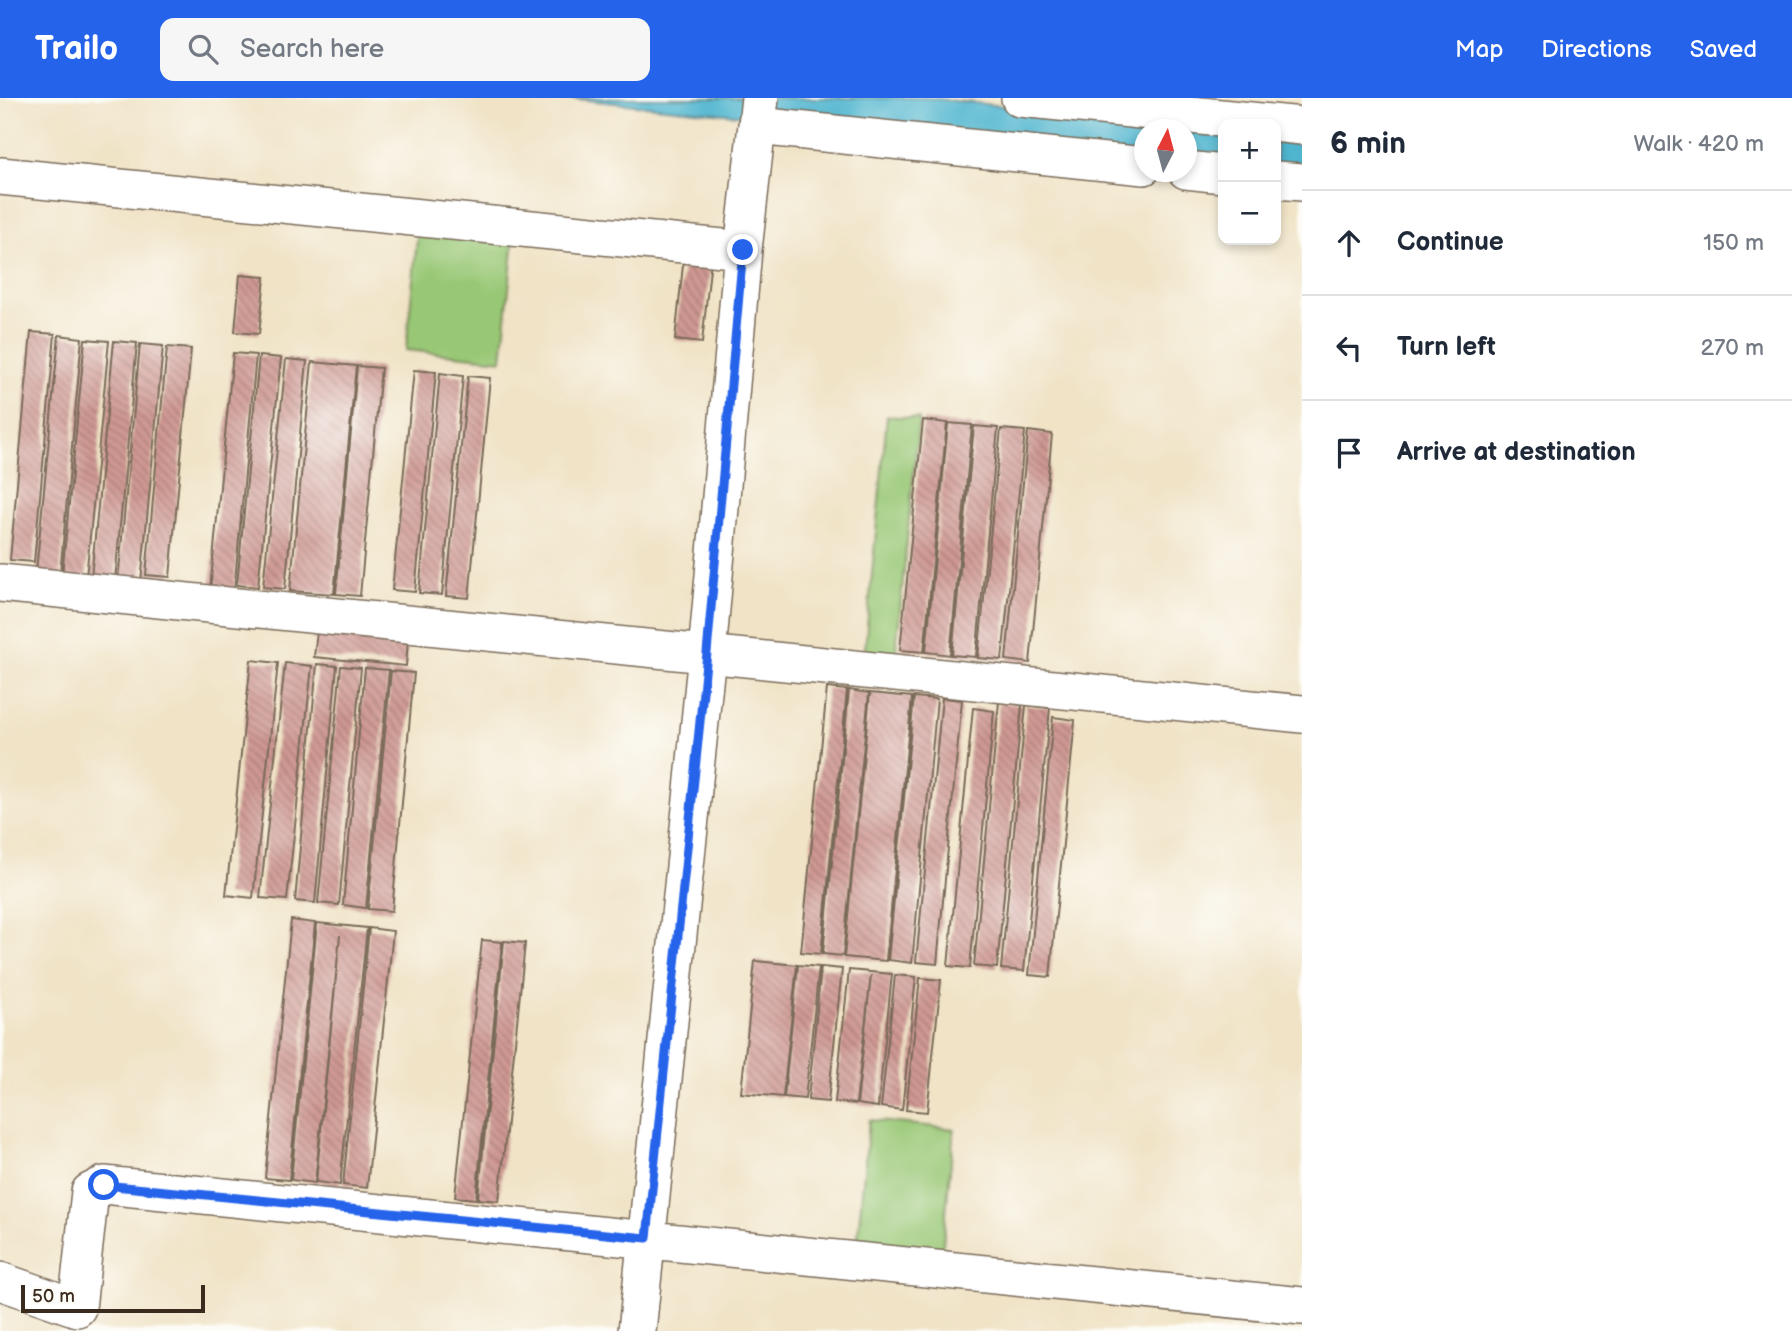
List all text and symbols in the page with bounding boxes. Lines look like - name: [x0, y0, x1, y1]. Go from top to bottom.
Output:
- search box: [160, 18, 650, 81]
- text: Trailo: [35, 29, 118, 69]
- icon: search: [184, 30, 222, 68]
- text: Search here: [240, 34, 384, 65]
- text: Map: [1455, 35, 1503, 64]
- text: Directions: [1541, 35, 1652, 64]
- text: Saved: [1690, 35, 1757, 64]
- north arrow: [1134, 119, 1197, 182]
- map controls: [1218, 119, 1281, 245]
- button: +: [1218, 119, 1281, 182]
- text: 6 min: [1330, 126, 1406, 162]
- text: Walk · 420 m: [1634, 130, 1764, 158]
- button: −: [1218, 182, 1281, 245]
- icon: ahead: [1330, 224, 1368, 262]
- text: Continue: [1397, 227, 1504, 258]
- text: 150 m: [1703, 229, 1764, 257]
- route end: [727, 234, 758, 265]
- icon: left: [1330, 329, 1368, 367]
- text: Turn left: [1397, 332, 1496, 363]
- text: 270 m: [1700, 334, 1764, 362]
- icon: arrive: [1330, 434, 1368, 472]
- text: Arrive at destination: [1397, 437, 1636, 468]
- route start: [88, 1169, 119, 1200]
- scale bar: [21, 1282, 205, 1314]
- text: 50 m: [32, 1285, 75, 1308]

